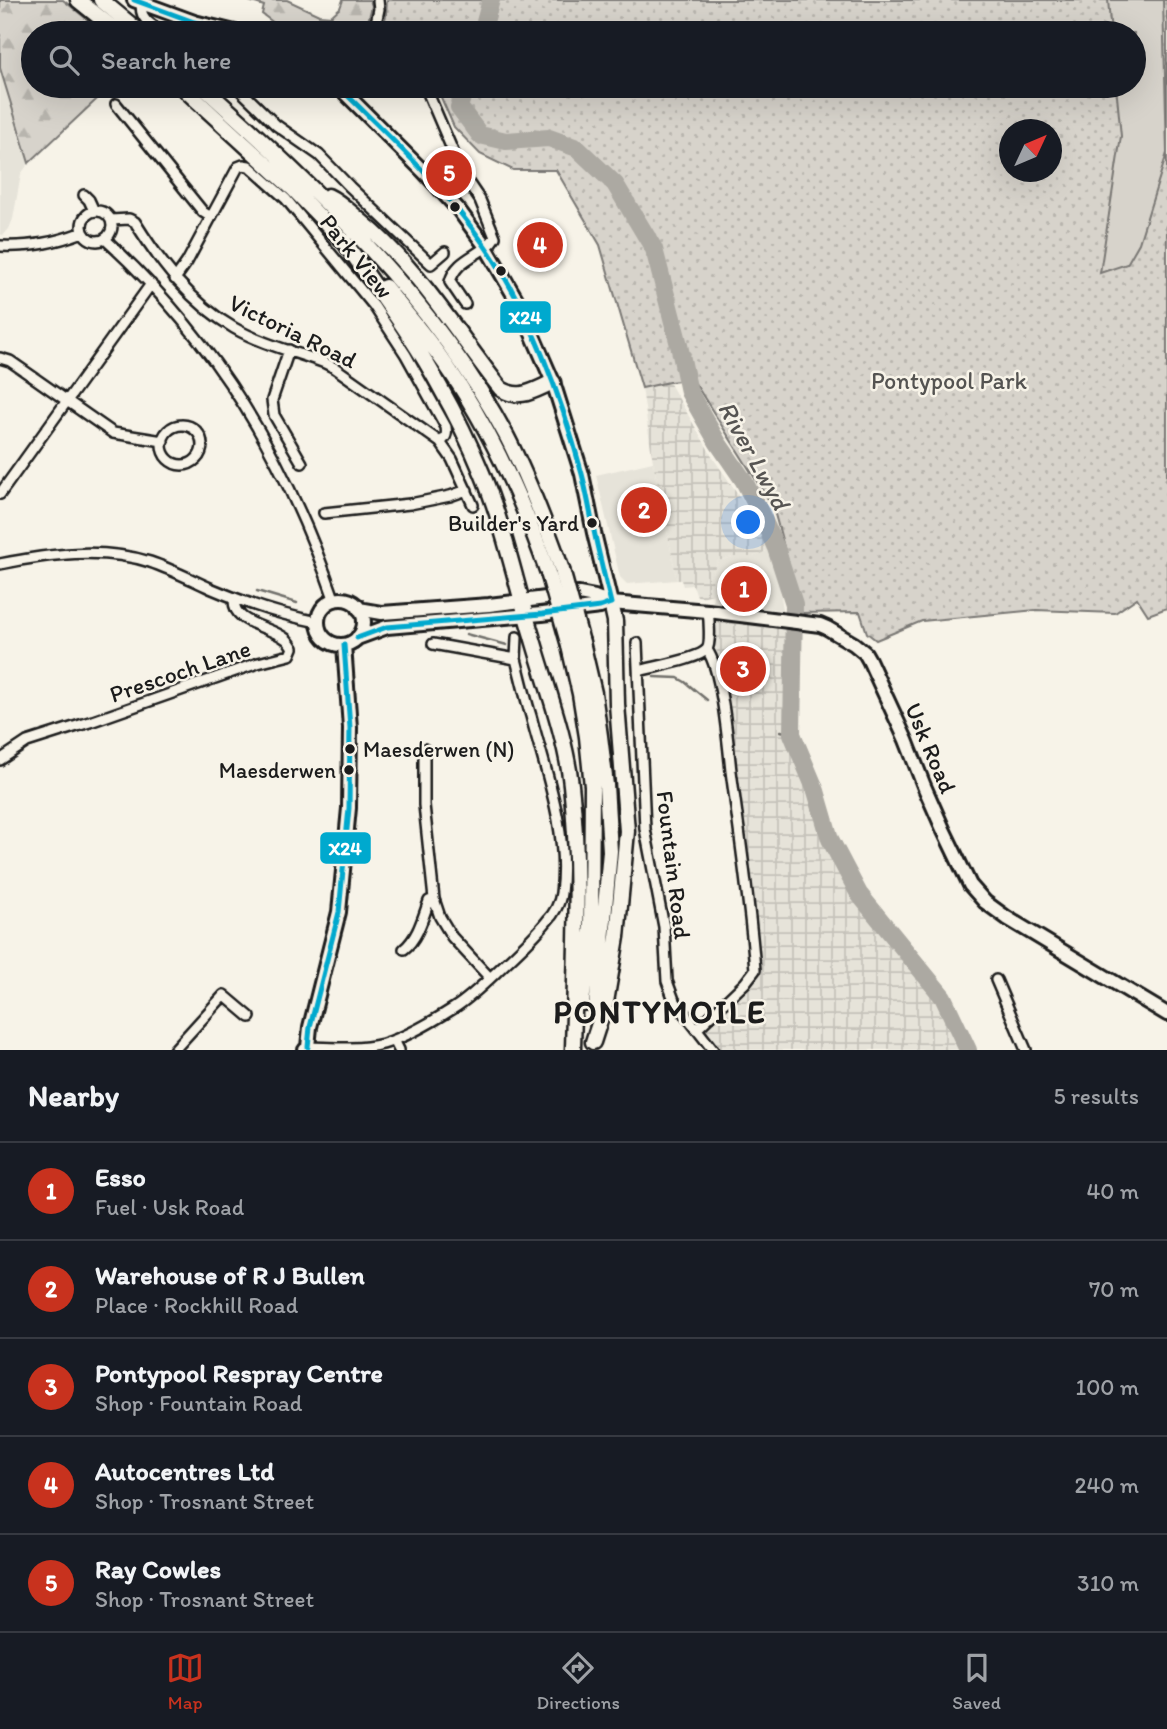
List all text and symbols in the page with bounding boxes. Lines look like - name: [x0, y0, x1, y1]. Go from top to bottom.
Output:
- search box: [21, 21, 1146, 98]
- icon: search: [45, 41, 83, 79]
- text: Search here: [101, 44, 231, 76]
- north arrow: [999, 119, 1062, 182]
- pin: 5: [426, 147, 472, 199]
- unlabelled marker: [448, 200, 462, 214]
- street label: Park View: [314, 208, 400, 304]
- pin: 4: [517, 219, 563, 271]
- unlabelled marker: [494, 264, 508, 278]
- street label: Victoria Road: [224, 288, 362, 374]
- line badge: X24: [499, 300, 552, 334]
- text: X24: [508, 306, 542, 329]
- park label: Pontypool Park: [871, 366, 1027, 395]
- water label: River Lwyd: [711, 395, 798, 518]
- pin: 2: [621, 484, 667, 536]
- your location: [731, 505, 765, 539]
- place label: Builder's Yard: [448, 510, 579, 537]
- marker: Builder's Yard: [585, 516, 599, 530]
- pin: 1: [721, 563, 767, 615]
- street label: Prescoch Lane: [106, 633, 254, 709]
- pin: 3: [720, 643, 766, 695]
- street label: Usk Road: [899, 698, 963, 798]
- place label: Maesderwen (N): [363, 736, 514, 763]
- marker: Maesderwen (N): [343, 742, 357, 756]
- place label: Maesderwen: [219, 757, 336, 784]
- marker: Maesderwen: [342, 763, 356, 777]
- street label: Fountain Road: [650, 789, 698, 941]
- line badge: X24: [319, 831, 372, 865]
- text: X24: [328, 837, 362, 860]
- district label: PONTYMOILE: [553, 993, 767, 1031]
- text: Nearby: [28, 1077, 119, 1114]
- text: 5 results: [1053, 1082, 1139, 1110]
- text: Esso: [95, 1161, 146, 1193]
- text: 1: [46, 1177, 56, 1205]
- text: 40 m: [1086, 1177, 1139, 1205]
- text: Fuel · Usk Road: [95, 1193, 244, 1221]
- text: Warehouse of R J Bullen: [95, 1259, 365, 1291]
- text: 2: [45, 1275, 57, 1303]
- text: 70 m: [1089, 1275, 1139, 1303]
- text: Place · Rockhill Road: [95, 1291, 298, 1319]
- text: Pontypool Respray Centre: [95, 1357, 383, 1389]
- text: 3: [45, 1373, 57, 1401]
- text: 100 m: [1075, 1373, 1139, 1401]
- text: Shop · Fountain Road: [95, 1389, 303, 1417]
- text: Autocentres Ltd: [95, 1455, 274, 1487]
- text: 4: [44, 1471, 58, 1499]
- text: 240 m: [1074, 1471, 1139, 1499]
- text: Shop · Trosnant Street: [95, 1487, 314, 1515]
- text: Ray Cowles: [95, 1553, 221, 1585]
- text: 5: [45, 1569, 57, 1597]
- text: 310 m: [1077, 1569, 1139, 1597]
- text: Shop · Trosnant Street: [95, 1585, 314, 1613]
- tab: Map: [166, 1649, 204, 1714]
- tab: Directions: [536, 1649, 620, 1714]
- tab: Saved: [952, 1649, 1001, 1714]

